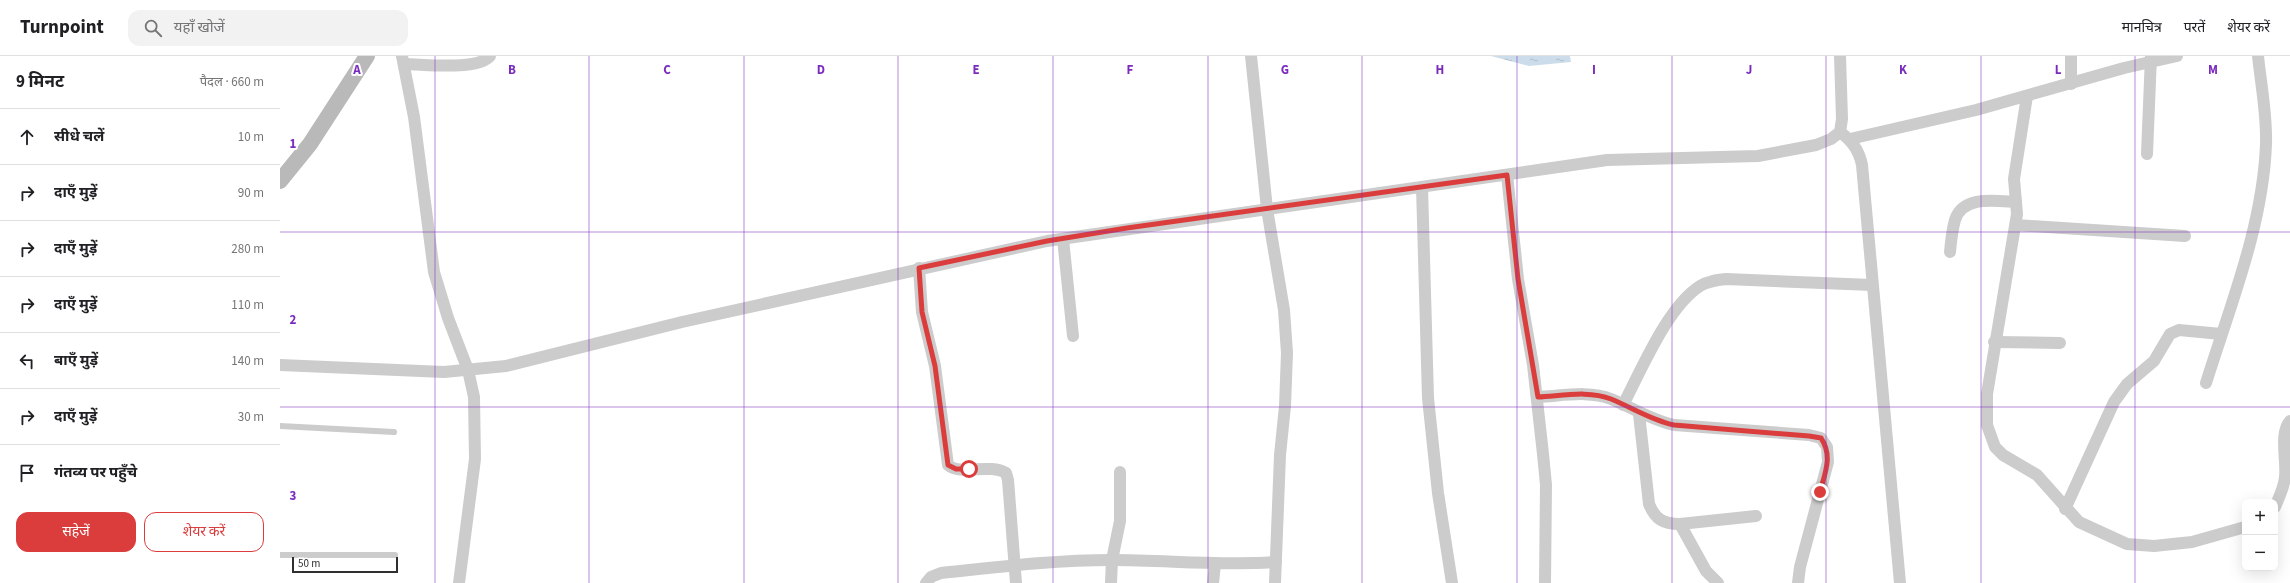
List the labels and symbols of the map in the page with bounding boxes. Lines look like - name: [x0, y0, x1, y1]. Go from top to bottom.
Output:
- text: A: [352, 61, 361, 79]
- text: B: [508, 61, 516, 79]
- text: C: [663, 61, 671, 79]
- text: D: [817, 61, 825, 79]
- text: E: [972, 61, 980, 79]
- text: F: [1127, 61, 1134, 79]
- text: G: [1281, 61, 1289, 79]
- text: H: [1436, 61, 1444, 79]
- text: I: [1592, 61, 1596, 79]
- text: J: [1746, 61, 1752, 79]
- text: K: [1899, 61, 1908, 79]
- text: L: [2055, 61, 2062, 79]
- text: M: [2208, 61, 2218, 79]
- text: 1: [290, 135, 297, 153]
- text: 2: [290, 311, 297, 329]
- route start: [960, 460, 978, 478]
- route end: [1811, 483, 1829, 501]
- text: 3: [290, 487, 297, 505]
- scale bar: [292, 555, 398, 574]

